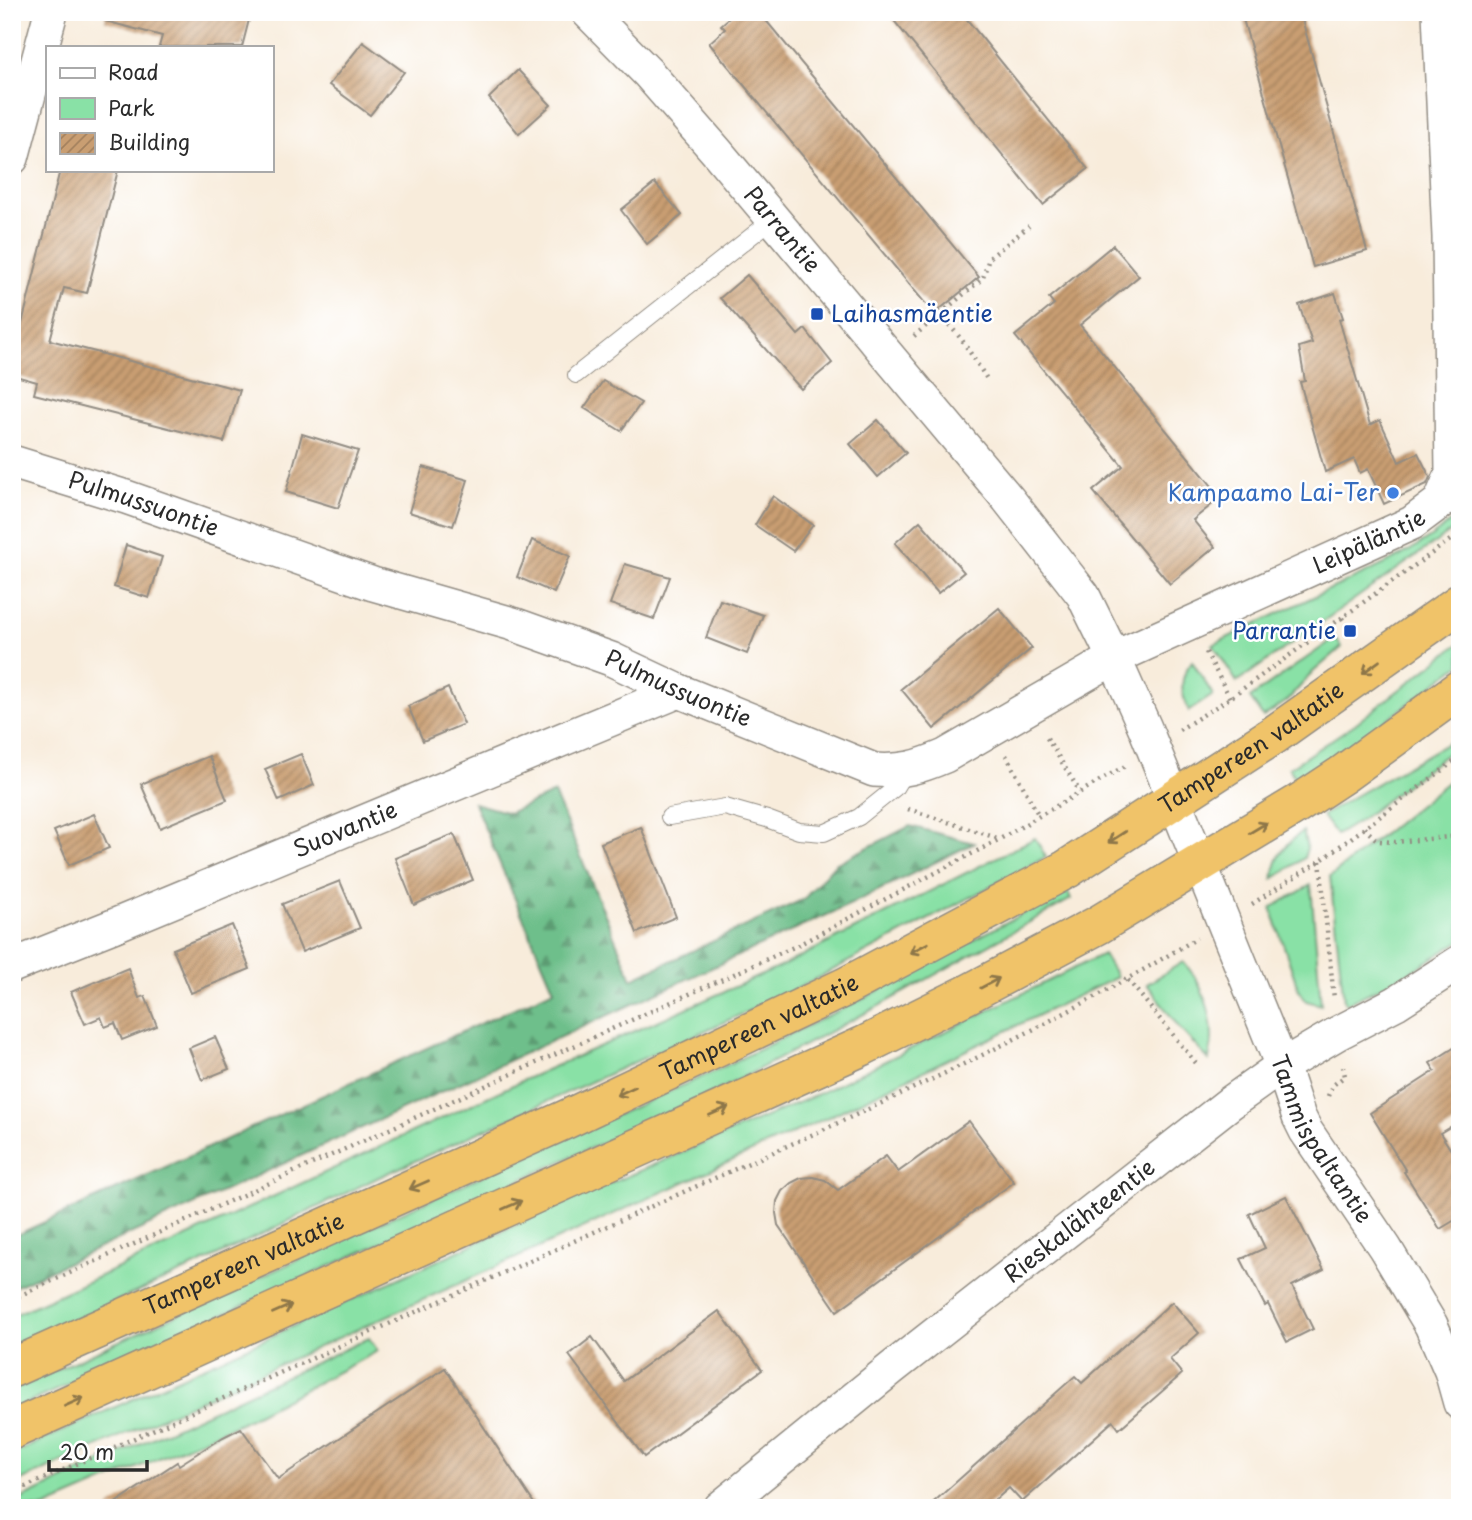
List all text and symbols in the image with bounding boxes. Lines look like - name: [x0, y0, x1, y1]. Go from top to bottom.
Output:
- legend: [46, 46, 273, 172]
- text: Road: [108, 55, 159, 87]
- text: Park: [108, 91, 155, 123]
- text: Building: [108, 125, 190, 157]
- street label: Parrantie: [737, 178, 830, 280]
- place label: Laihasmäentie: [831, 295, 993, 330]
- marker: Laihasmäentie: [809, 306, 825, 322]
- street label: Pulmussuontie: [64, 461, 224, 544]
- place label: Kampaamo Lai-Ter: [1168, 474, 1379, 509]
- marker: Kampaamo Lai-Ter: [1385, 485, 1401, 501]
- street label: Leipäläntie: [1306, 500, 1432, 582]
- place label: Parrantie: [1232, 612, 1336, 647]
- marker: Parrantie: [1342, 623, 1358, 639]
- street label: Pulmussuontie: [599, 639, 757, 735]
- one-way arrow: [1361, 659, 1380, 674]
- street label: Tampereen valtatie: [1151, 672, 1350, 821]
- street label: Suovantie: [287, 791, 402, 865]
- one-way arrow: [1248, 821, 1268, 835]
- one-way arrow: [1107, 830, 1127, 844]
- one-way arrow: [909, 941, 929, 955]
- street label: Tampereen valtatie: [653, 964, 864, 1089]
- one-way arrow: [979, 975, 1000, 989]
- street label: Tammispaltantie: [1263, 1049, 1382, 1230]
- one-way arrow: [616, 1085, 637, 1098]
- one-way arrow: [708, 1104, 729, 1118]
- street label: Rieskalähteentie: [995, 1149, 1162, 1290]
- one-way arrow: [409, 1179, 430, 1192]
- one-way arrow: [500, 1198, 522, 1211]
- street label: Tampereen valtatie: [137, 1202, 349, 1323]
- one-way arrow: [271, 1302, 292, 1315]
- one-way arrow: [63, 1395, 85, 1408]
- scale bar: [49, 1429, 147, 1473]
- text: 20 m: [60, 1435, 114, 1467]

